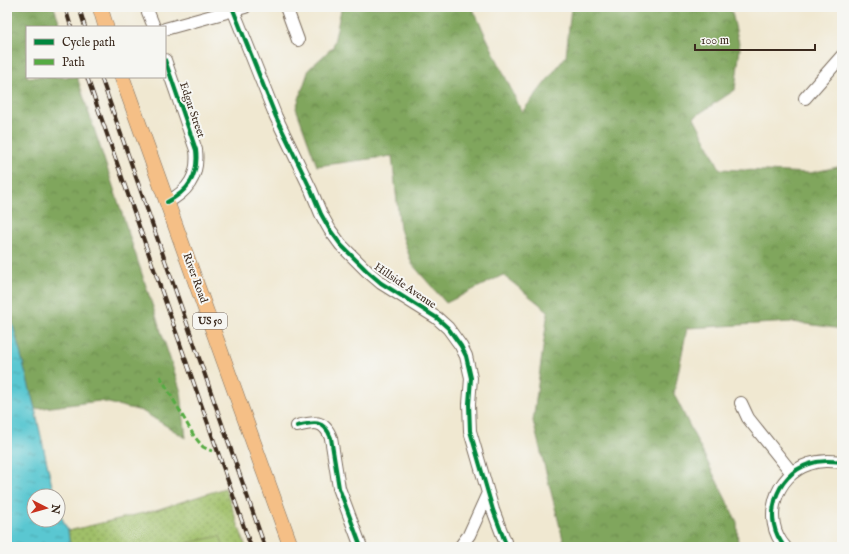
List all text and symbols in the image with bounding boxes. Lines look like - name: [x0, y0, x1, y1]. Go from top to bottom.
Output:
- legend: [26, 26, 166, 78]
- scale bar: [695, 26, 815, 52]
- text: 100 m: [701, 33, 729, 48]
- text: Cycle path: [62, 35, 116, 51]
- text: Path: [62, 55, 85, 70]
- street label: Edgar Street: [176, 80, 208, 140]
- street label: River Road: [179, 251, 211, 305]
- street label: Hillside Avenue: [371, 260, 439, 312]
- road number: US 50: [193, 313, 227, 329]
- north arrow: [26, 488, 66, 528]
- text: N: [47, 502, 63, 515]

